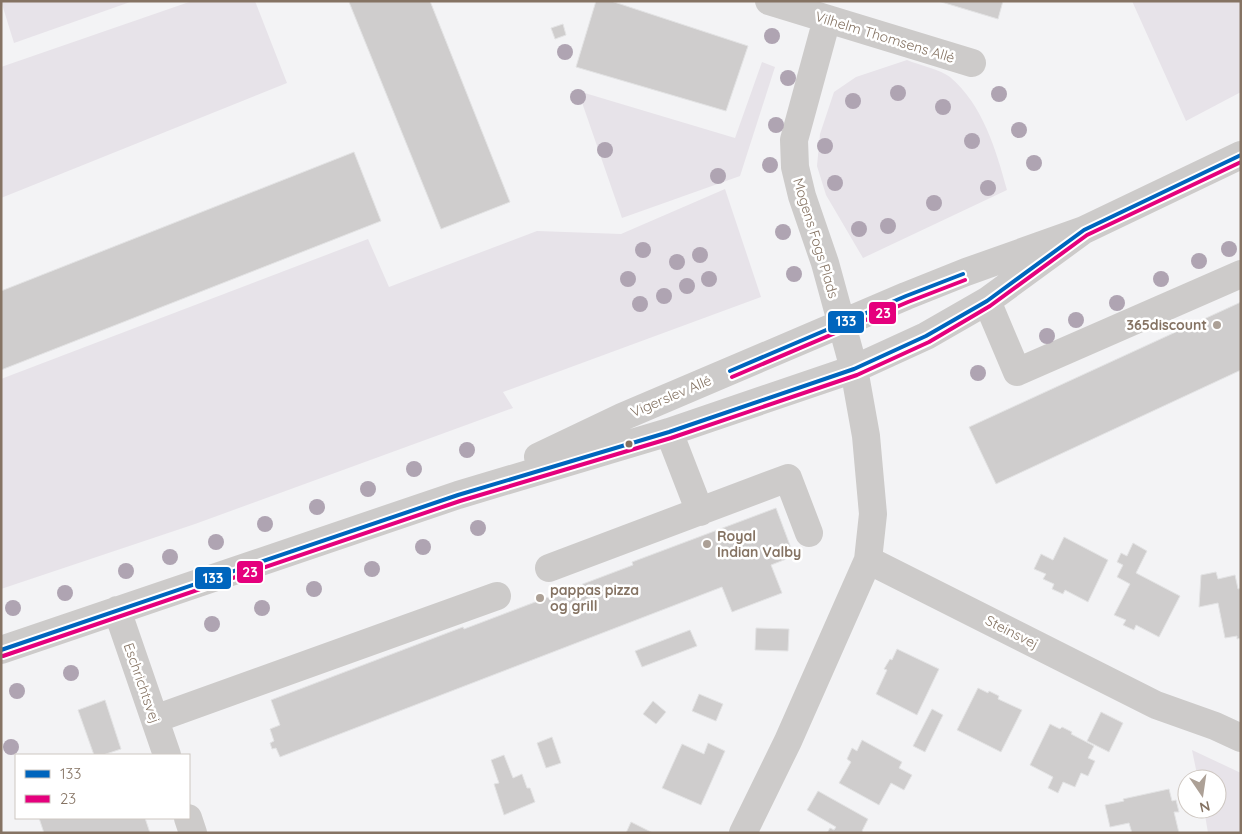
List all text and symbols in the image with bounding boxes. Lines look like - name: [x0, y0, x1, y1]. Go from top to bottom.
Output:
- street label: Vilhelm Thomsens Allé: [813, 7, 957, 67]
- street label: Mogens Fogs Plads: [789, 176, 843, 300]
- line badge: 23: [868, 301, 897, 325]
- text: 23: [875, 304, 891, 322]
- line badge: 133: [827, 310, 865, 334]
- text: 133: [836, 312, 856, 330]
- place label: 365discount: [1127, 316, 1207, 334]
- marker: 365discount: [1211, 319, 1223, 331]
- street label: Vigerslev Allé: [628, 371, 714, 421]
- unlabelled marker: [624, 439, 634, 449]
- place label: Royal Indian Valby: [717, 527, 801, 561]
- marker: Royal Indian Valby: [701, 538, 713, 550]
- line badge: 23: [236, 560, 264, 584]
- text: 23: [242, 563, 258, 581]
- line badge: 133: [194, 566, 232, 590]
- text: 133: [203, 569, 223, 587]
- place label: pappas pizza og grill: [550, 581, 639, 615]
- marker: pappas pizza og grill: [534, 592, 546, 604]
- street label: Steinsvej: [982, 611, 1042, 653]
- street label: Eschrichtsvej: [120, 640, 164, 726]
- legend: [15, 754, 190, 819]
- text: 133: [60, 764, 81, 783]
- north arrow: [1177, 769, 1227, 819]
- text: 23: [60, 789, 76, 808]
- text: N: [1198, 797, 1212, 817]

